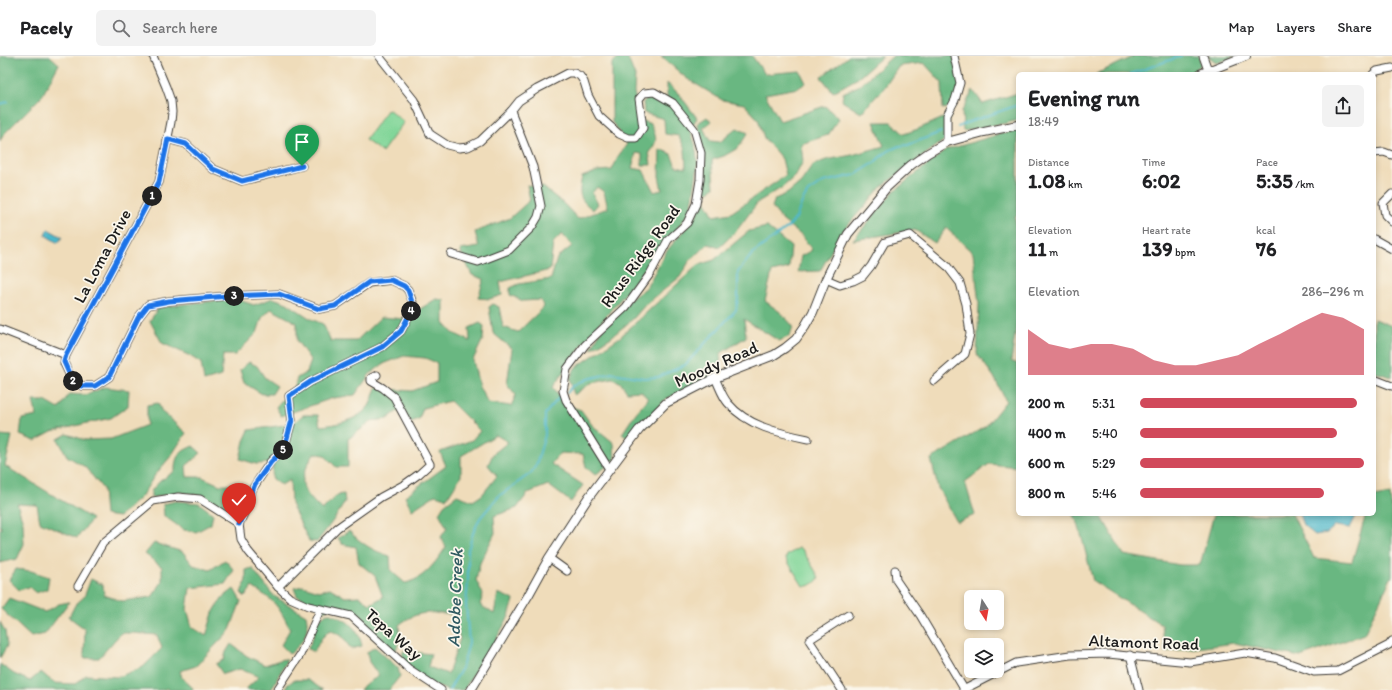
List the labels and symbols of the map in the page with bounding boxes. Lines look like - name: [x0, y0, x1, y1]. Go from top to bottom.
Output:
- pin: [285, 125, 319, 166]
- pin: 1: [142, 186, 162, 206]
- street label: Rhus Ridge Road: [596, 201, 684, 311]
- street label: La Loma Drive: [69, 206, 135, 306]
- pin: 3: [224, 286, 244, 306]
- pin: 4: [401, 301, 421, 321]
- street label: Moody Road: [671, 336, 761, 391]
- pin: 2: [63, 371, 83, 391]
- pin: 5: [273, 440, 293, 460]
- pin: [222, 483, 256, 524]
- water label: Adobe Creek: [442, 547, 468, 647]
- north arrow: [964, 590, 1004, 630]
- street label: Tepa Way: [362, 604, 426, 664]
- street label: Altamont Road: [1088, 630, 1200, 654]

